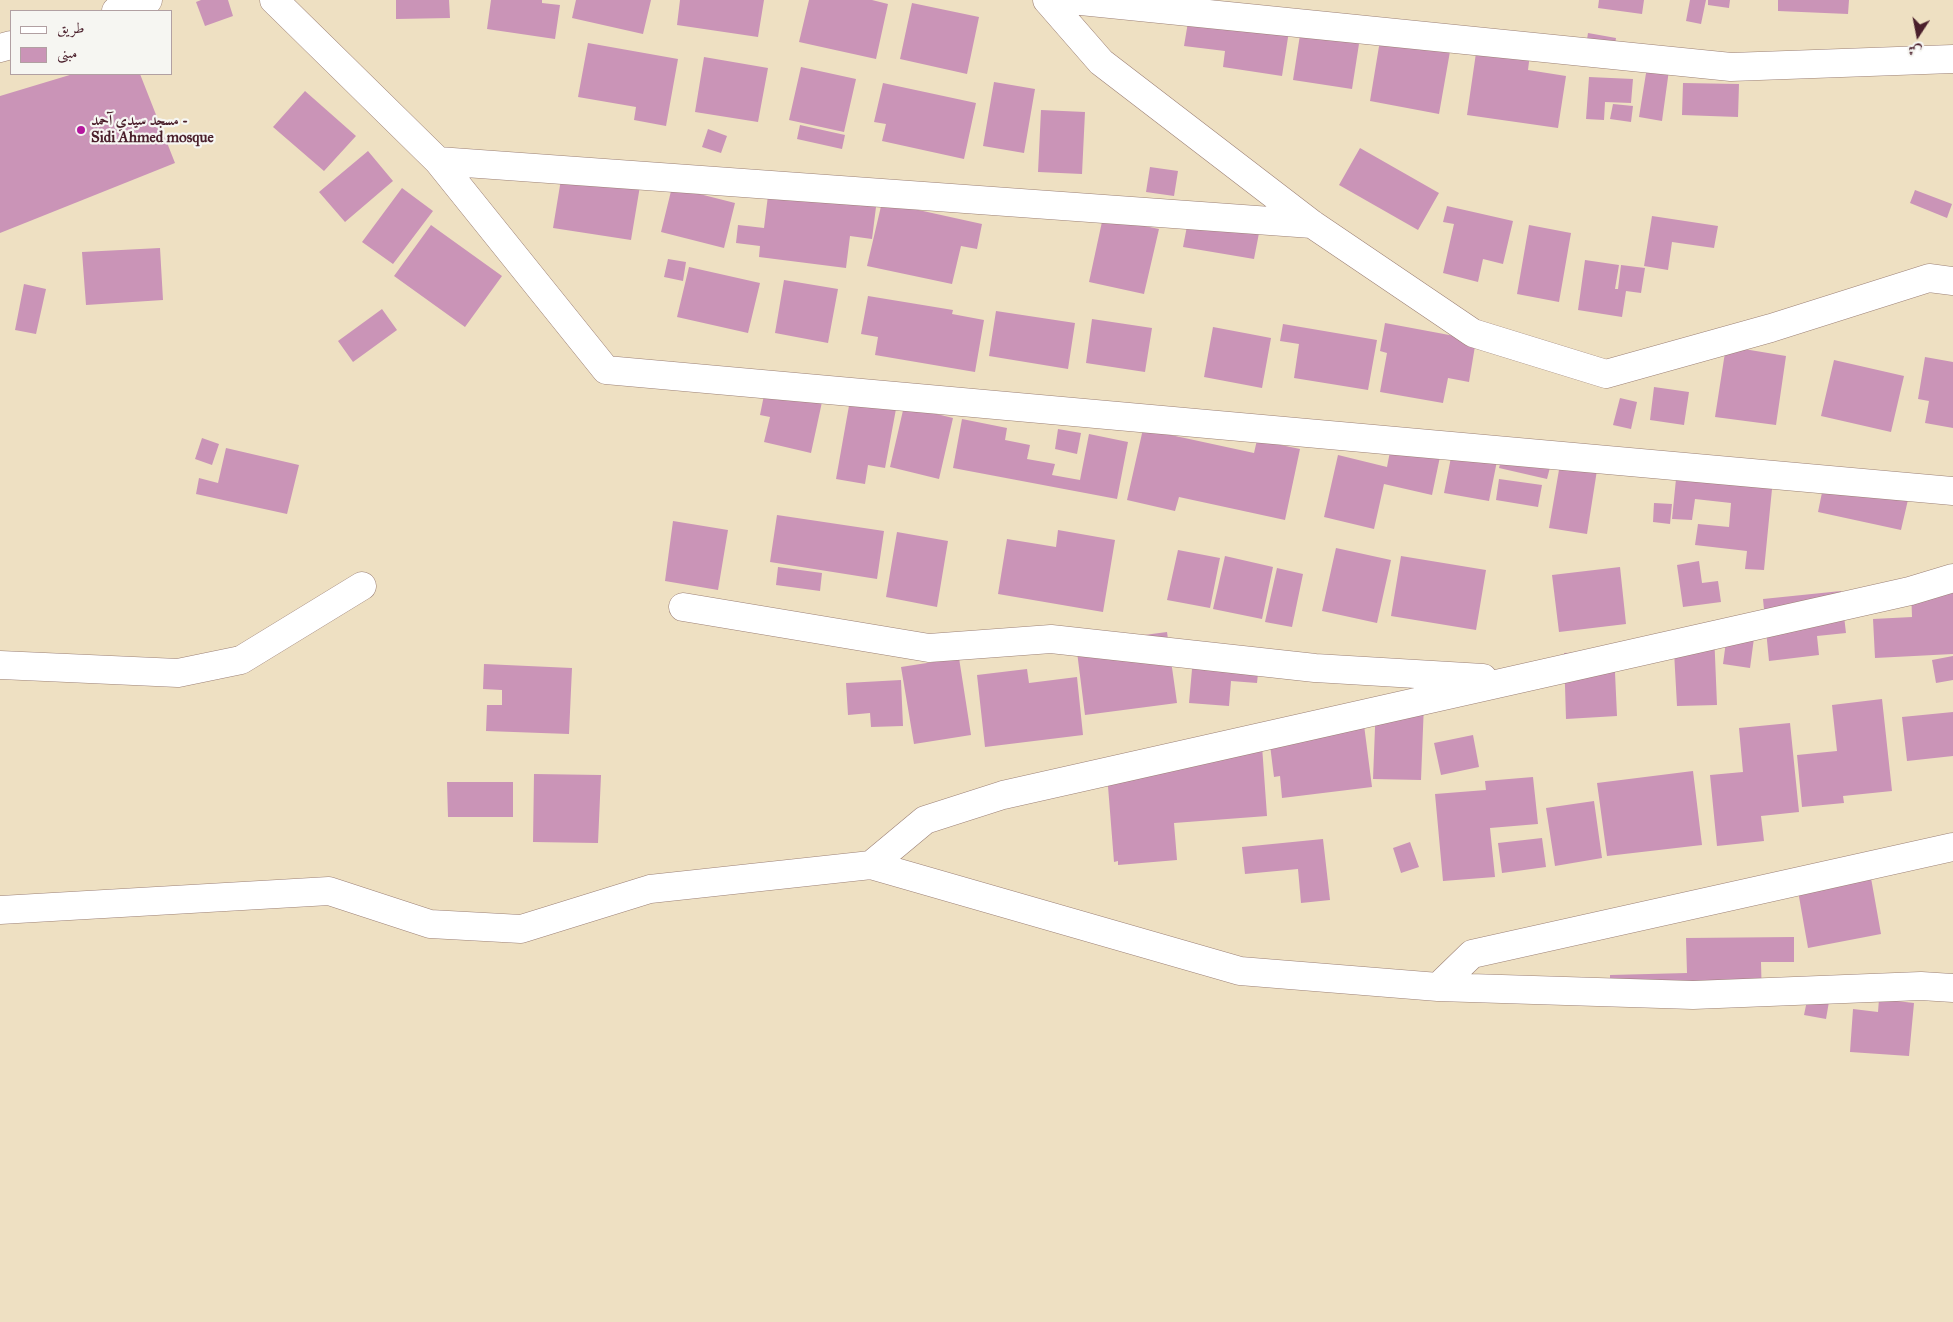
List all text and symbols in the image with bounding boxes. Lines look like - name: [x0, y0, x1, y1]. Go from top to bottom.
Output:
- legend: [10, 10, 172, 75]
- north arrow: [1893, 10, 1943, 60]
- text: طريق: [57, 19, 84, 37]
- text: ش: [1907, 41, 1923, 60]
- text: مبنى: [57, 44, 77, 62]
- place label: مسجد سيدي آحمد - Sidi Ahmed mosque: [91, 112, 214, 147]
- marker: مسجد سيدي آحمد - Sidi Ahmed mosque: [75, 124, 87, 136]

